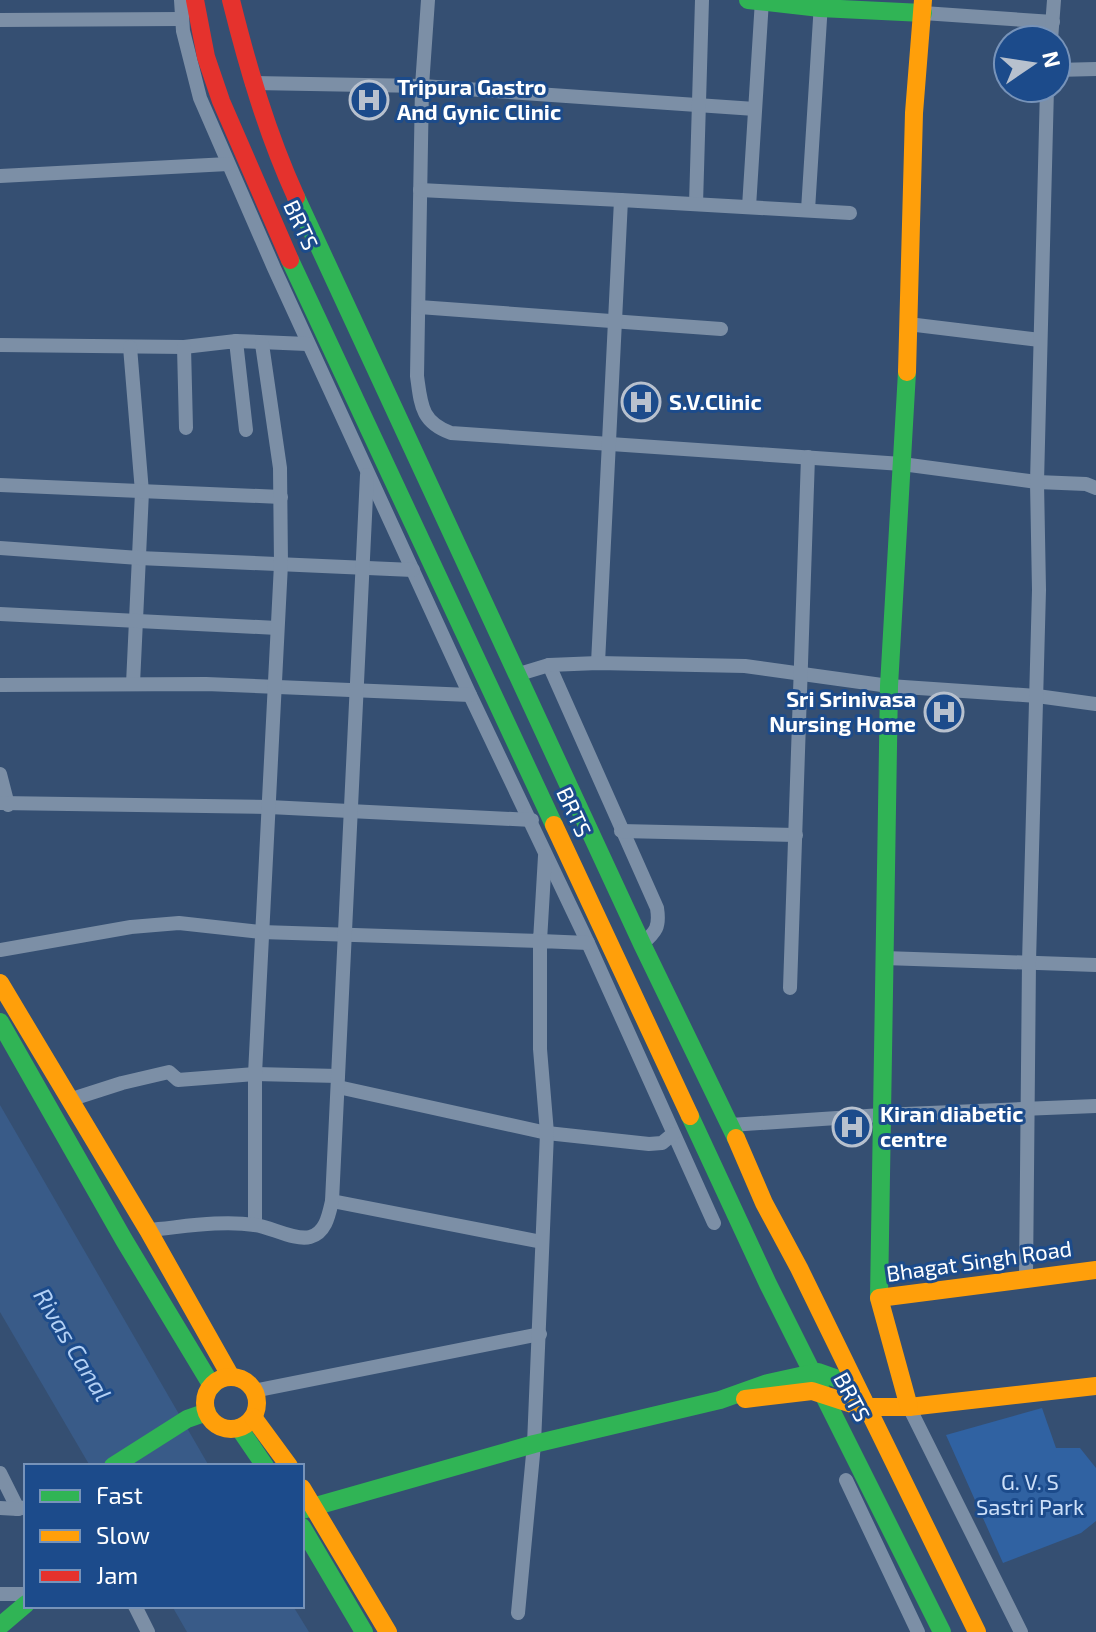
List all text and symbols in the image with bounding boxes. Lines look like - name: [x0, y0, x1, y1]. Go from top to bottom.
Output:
- north arrow: [992, 24, 1072, 104]
- text: N: [1038, 49, 1067, 70]
- place label: Tripura Gastro And Gynic Clinic: [397, 73, 561, 125]
- hospital icon: Tripura Gastro And Gynic Clinic: [348, 79, 390, 121]
- street label: BRTS: [279, 195, 325, 254]
- hospital icon: S.V.Clinic: [620, 381, 662, 423]
- place label: S.V.Clinic: [669, 388, 762, 414]
- place label: Sri Srinivasa Nursing Home: [769, 685, 916, 736]
- hospital icon: Sri Srinivasa Nursing Home: [923, 691, 965, 733]
- street label: BRTS: [552, 782, 598, 841]
- place label: Kiran diabetic centre: [880, 1100, 1023, 1151]
- hospital icon: Kiran diabetic centre: [831, 1106, 873, 1148]
- street label: Bhagat Singh Road: [884, 1234, 1073, 1286]
- water label: Rivas Canal: [28, 1282, 118, 1406]
- street label: BRTS: [829, 1367, 877, 1426]
- legend: [24, 1464, 304, 1608]
- park label: G. V. S Sastri Park: [976, 1468, 1084, 1519]
- text: Fast: [96, 1480, 143, 1509]
- text: Slow: [96, 1520, 150, 1549]
- text: Jam: [96, 1560, 138, 1589]

